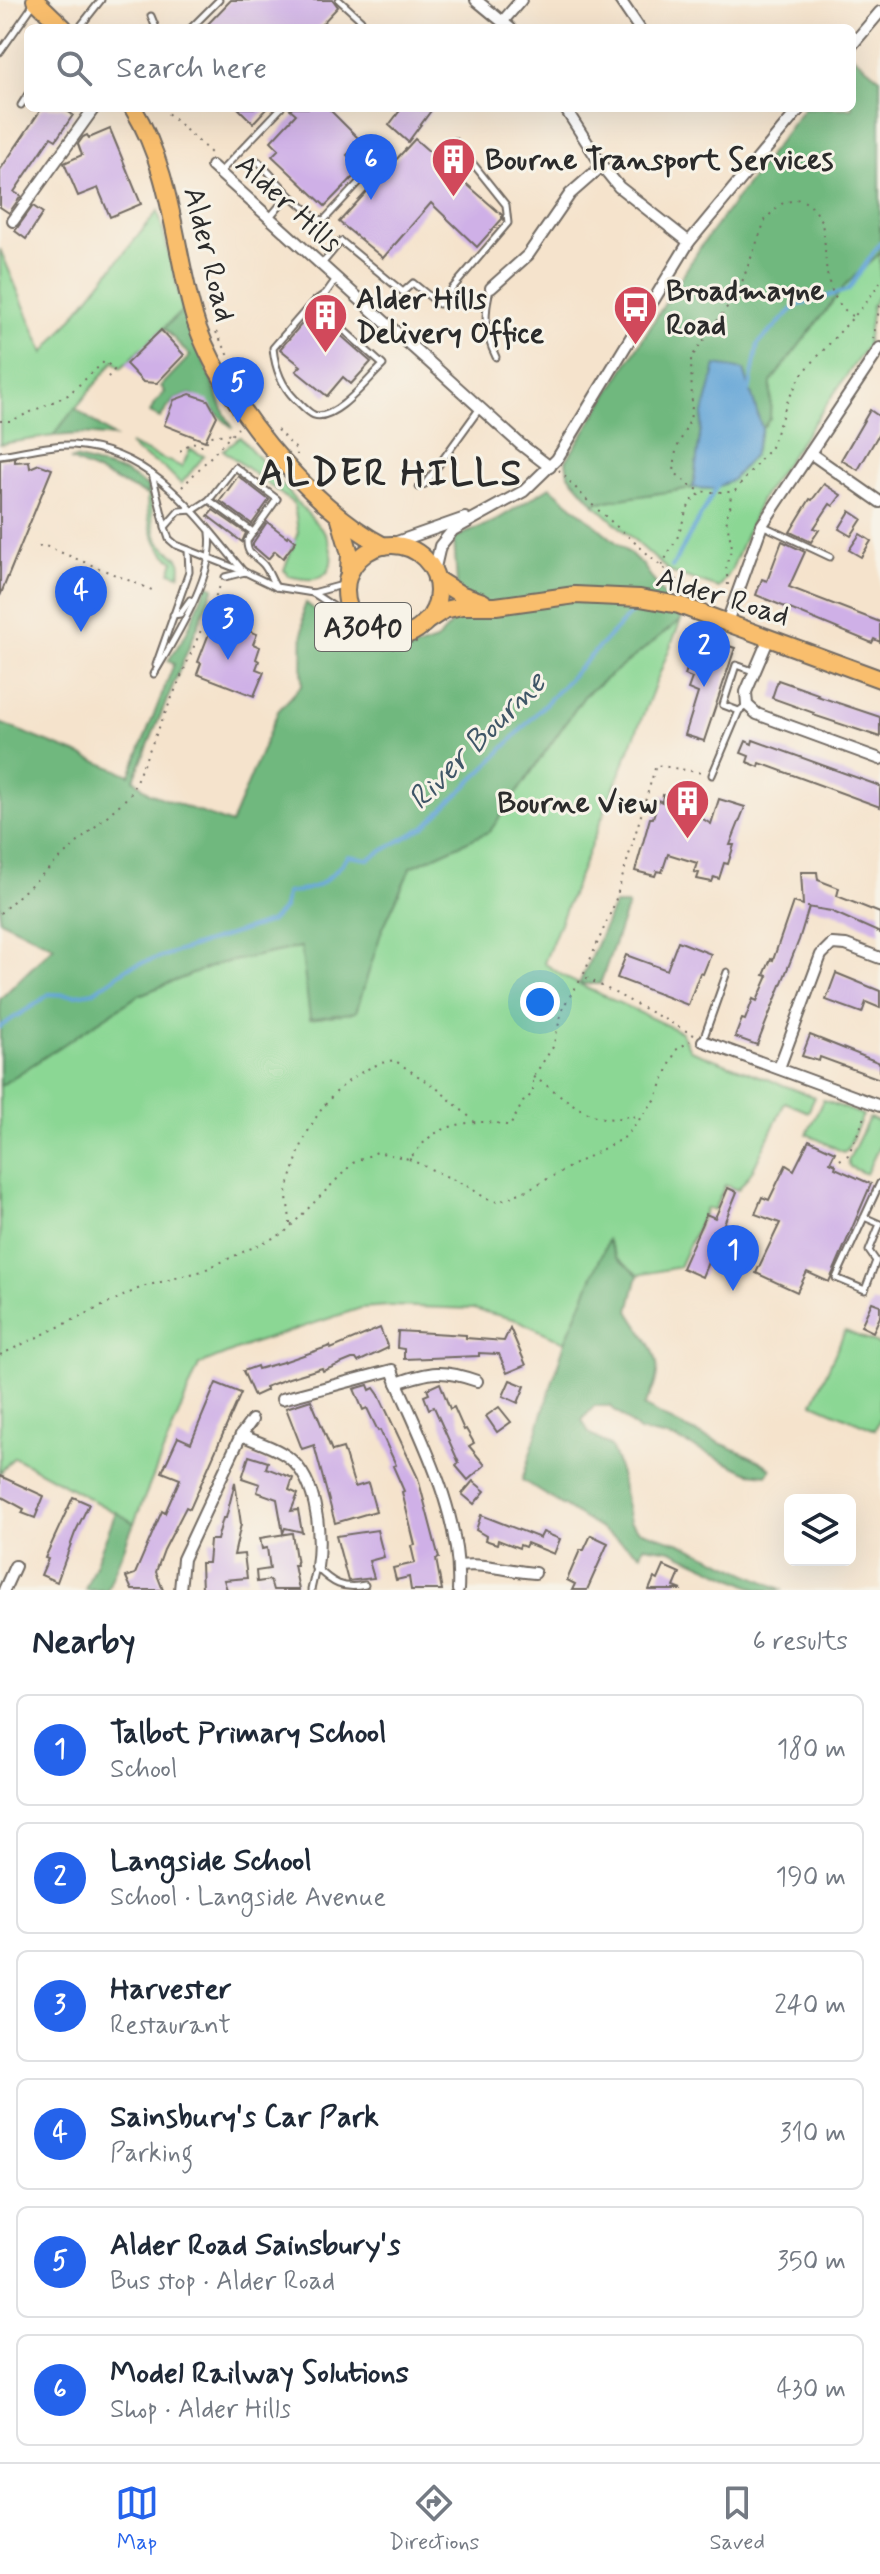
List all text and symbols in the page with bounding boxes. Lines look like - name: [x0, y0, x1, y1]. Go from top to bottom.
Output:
- search box: [24, 24, 856, 112]
- icon: search: [52, 46, 96, 90]
- text: Search here: [116, 49, 267, 88]
- pin: 6: [345, 134, 397, 200]
- building icon: Bourne Transport Services: [430, 135, 478, 198]
- place label: Bourne Transport Services: [485, 141, 833, 180]
- street label: Alder Hills: [226, 146, 350, 262]
- street label: Alder Road: [173, 183, 244, 326]
- place label: Broadmayne Road: [666, 272, 825, 345]
- place label: Alder Hills Delivery Office: [356, 280, 544, 353]
- bus stop icon: Broadmayne Road: [611, 283, 659, 346]
- building icon: Alder Hills Delivery Office: [301, 291, 349, 354]
- pin: 5: [212, 357, 264, 423]
- district label: ALDER HILLS: [259, 450, 523, 499]
- street label: Alder Road: [651, 559, 794, 636]
- pin: 4: [55, 566, 107, 632]
- pin: 3: [202, 594, 254, 660]
- road number: A3040: [315, 603, 411, 651]
- pin: 2: [678, 621, 730, 687]
- water label: River Bourne: [399, 662, 557, 820]
- building icon: Bourne View: [664, 778, 712, 841]
- place label: Bourne View: [497, 784, 657, 823]
- your location: [520, 982, 560, 1022]
- pin: 1: [707, 1225, 759, 1291]
- map controls: [784, 1494, 856, 1566]
- button: layers: [784, 1494, 856, 1566]
- text: Nearby: [32, 1620, 136, 1665]
- text: 6 results: [753, 1625, 848, 1659]
- text: Talbot Primary School: [110, 1714, 386, 1753]
- text: 1: [54, 1733, 66, 1767]
- text: 180 m: [777, 1733, 846, 1767]
- text: School: [110, 1753, 177, 1787]
- text: Langside School: [110, 1842, 312, 1881]
- text: 2: [54, 1861, 66, 1895]
- text: 190 m: [776, 1861, 846, 1895]
- text: School · Langside Avenue: [110, 1881, 386, 1915]
- text: Harvester: [110, 1970, 232, 2009]
- text: 3: [54, 1989, 66, 2023]
- text: 240 m: [774, 1989, 846, 2023]
- text: Restaurant: [110, 2009, 231, 2043]
- text: Sainsbury's Car Park: [110, 2098, 379, 2137]
- text: 4: [52, 2117, 68, 2151]
- text: 310 m: [780, 2117, 846, 2151]
- text: Parking: [110, 2137, 193, 2171]
- text: Alder Road Sainsbury's: [110, 2226, 400, 2265]
- text: 5: [52, 2245, 68, 2279]
- text: 350 m: [777, 2245, 846, 2279]
- text: Bus stop · Alder Road: [110, 2265, 335, 2299]
- text: Model Railway Solutions: [110, 2354, 409, 2393]
- text: 6: [53, 2373, 67, 2407]
- text: 430 m: [777, 2373, 846, 2407]
- text: Shop · Alder Hills: [110, 2393, 291, 2427]
- tab: Map: [115, 2481, 159, 2557]
- tab: Directions: [389, 2481, 479, 2557]
- tab: Saved: [709, 2481, 765, 2557]

